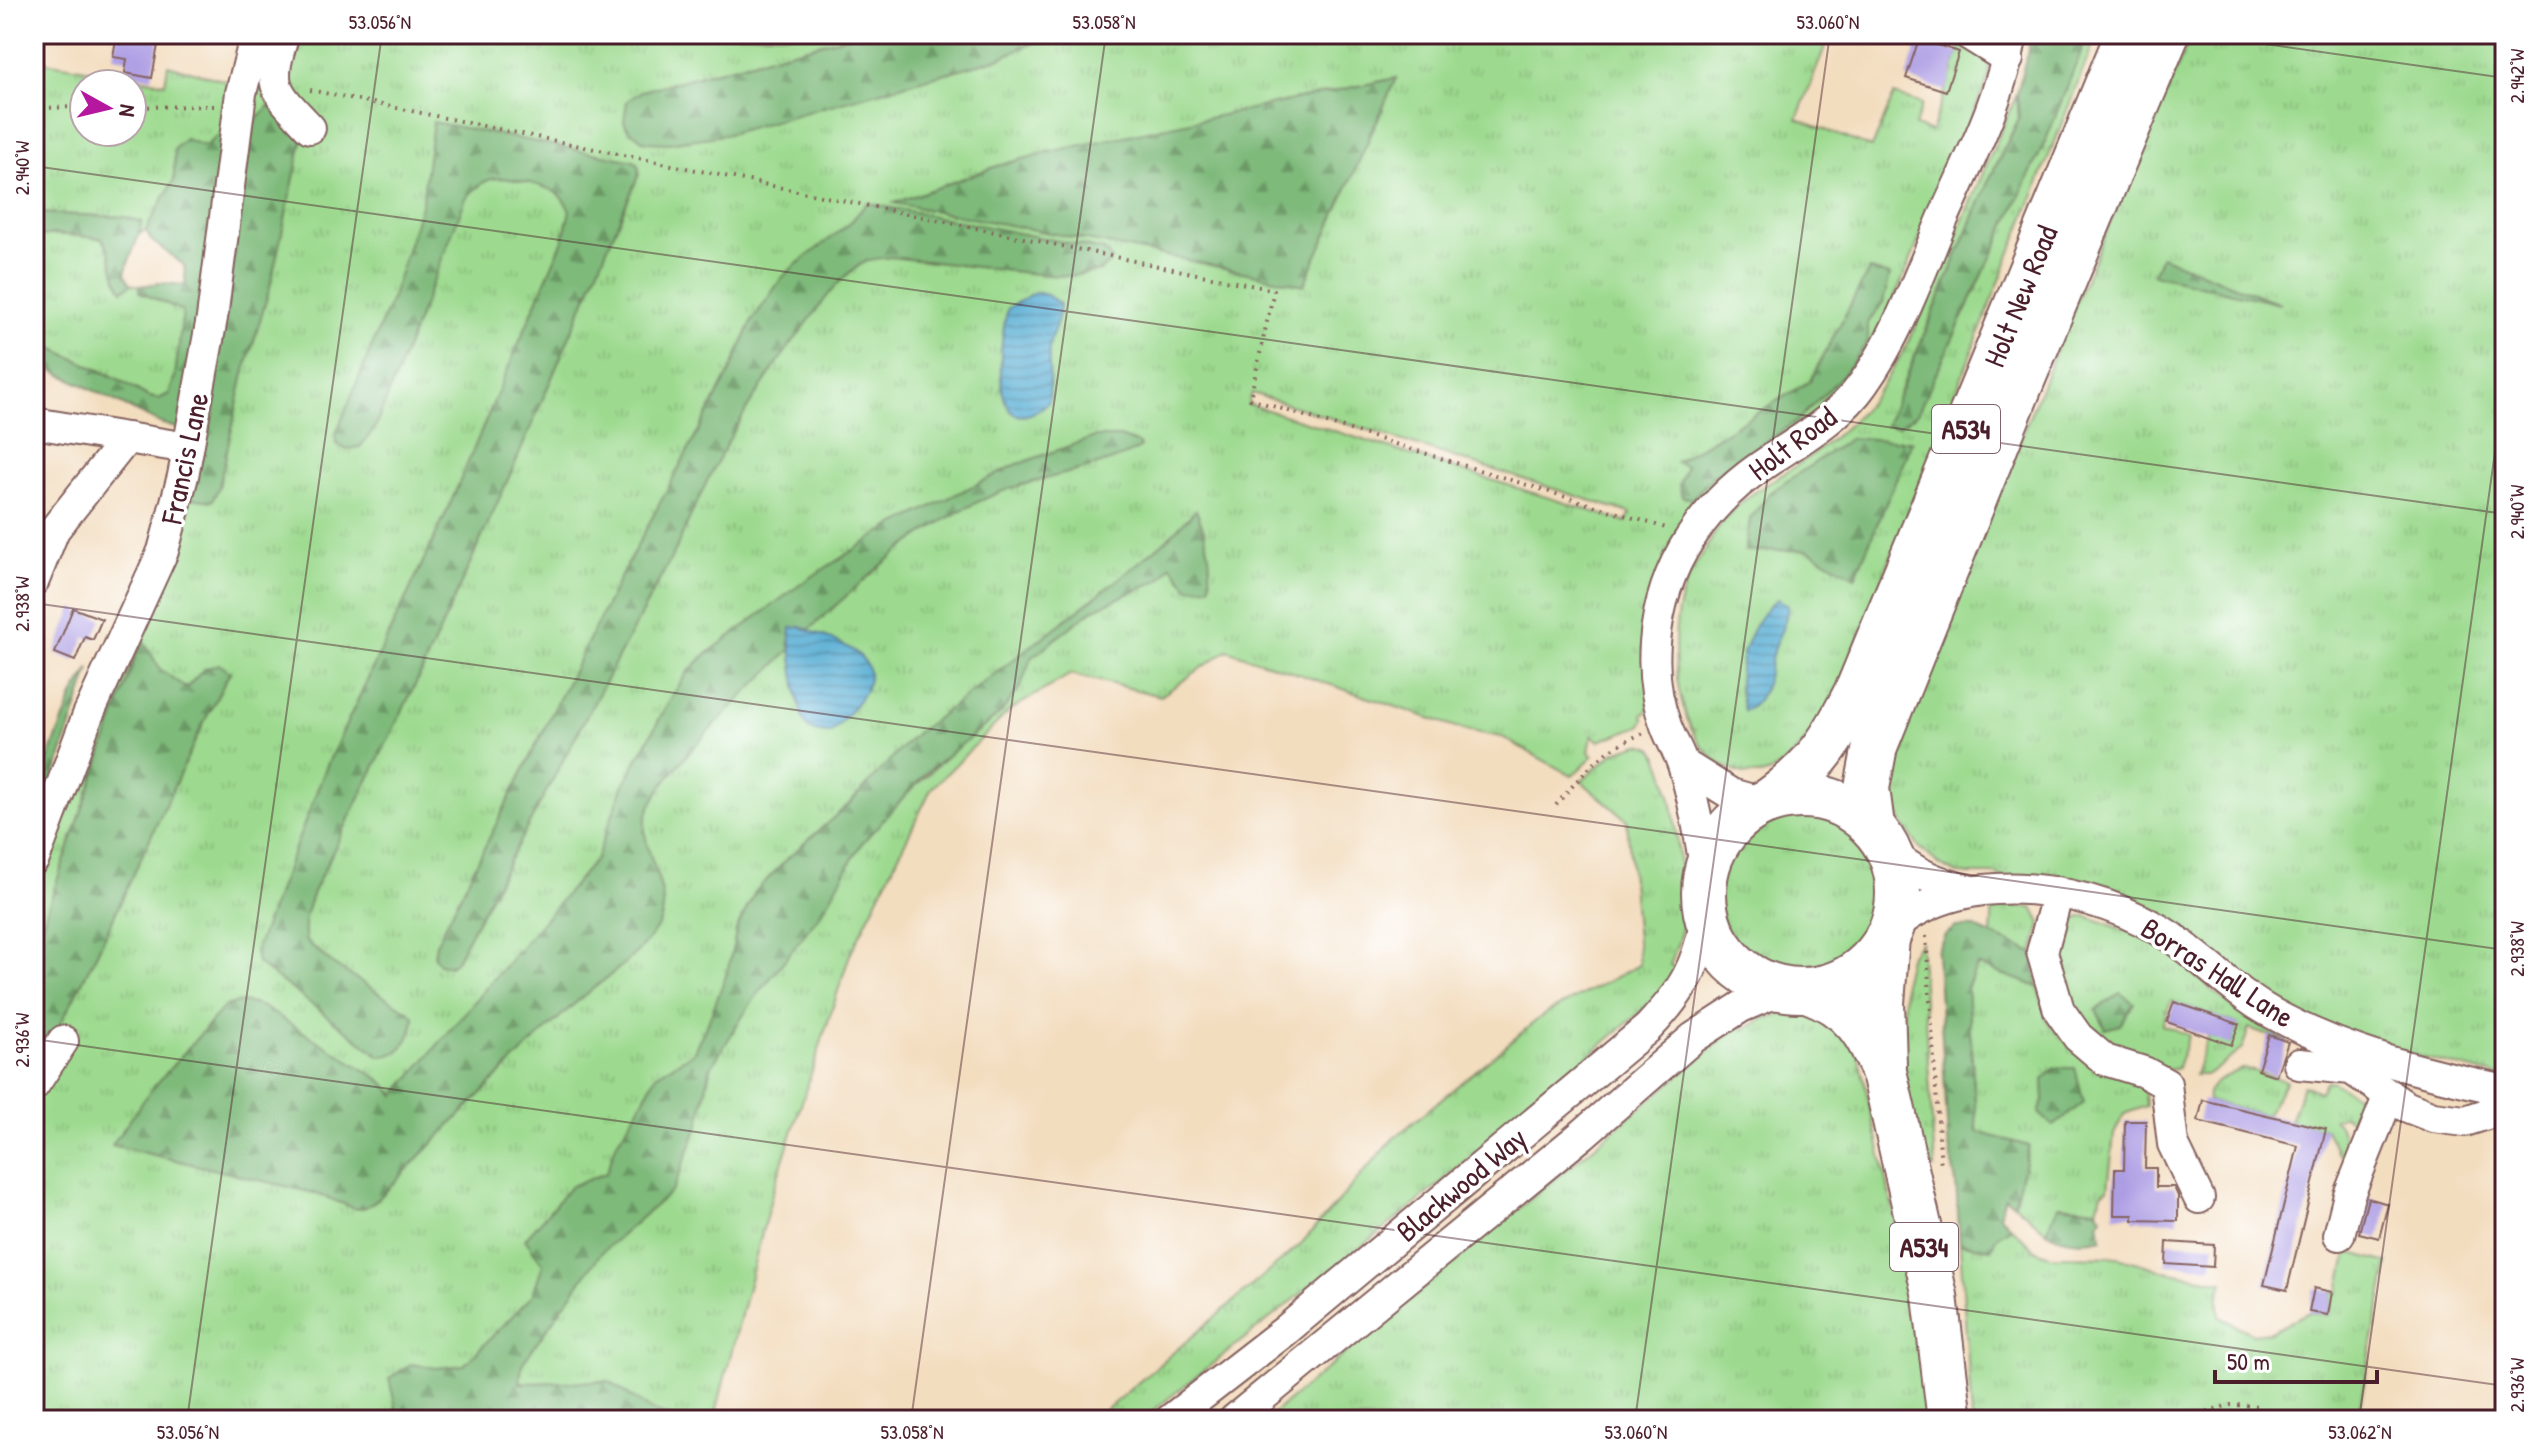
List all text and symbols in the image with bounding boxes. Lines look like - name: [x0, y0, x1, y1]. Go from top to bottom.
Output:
- text: 53.056°N: [349, 8, 411, 35]
- text: 53.058°N: [1072, 8, 1136, 35]
- text: 53.060°N: [1797, 8, 1859, 35]
- text: 2.942°W: [2503, 48, 2530, 103]
- north arrow: [68, 68, 148, 148]
- text: N: [112, 103, 143, 119]
- text: 2.940°W: [8, 140, 35, 195]
- street label: Holt New Road: [1974, 219, 2067, 373]
- street label: Francis Lane: [150, 389, 217, 528]
- street label: Holt Road: [1740, 397, 1844, 489]
- road number: A534: [1932, 405, 2000, 453]
- text: 2.940°W: [2503, 484, 2530, 539]
- text: 2.938°W: [8, 576, 35, 632]
- street label: Borras Hall Lane: [2134, 908, 2302, 1036]
- text: 2.938°W: [2503, 921, 2530, 977]
- text: 2.936°W: [8, 1012, 35, 1067]
- street label: Blackwood Way: [1387, 1118, 1535, 1250]
- road number: A534: [1890, 1223, 1958, 1271]
- scale bar: [2215, 1334, 2377, 1384]
- text: 50 m: [2227, 1345, 2270, 1377]
- text: 2.936°W: [2503, 1357, 2530, 1412]
- text: 53.056°N: [157, 1418, 219, 1445]
- text: 53.058°N: [880, 1418, 944, 1445]
- text: 53.060°N: [1605, 1418, 1667, 1445]
- text: 53.062°N: [2328, 1418, 2392, 1445]

